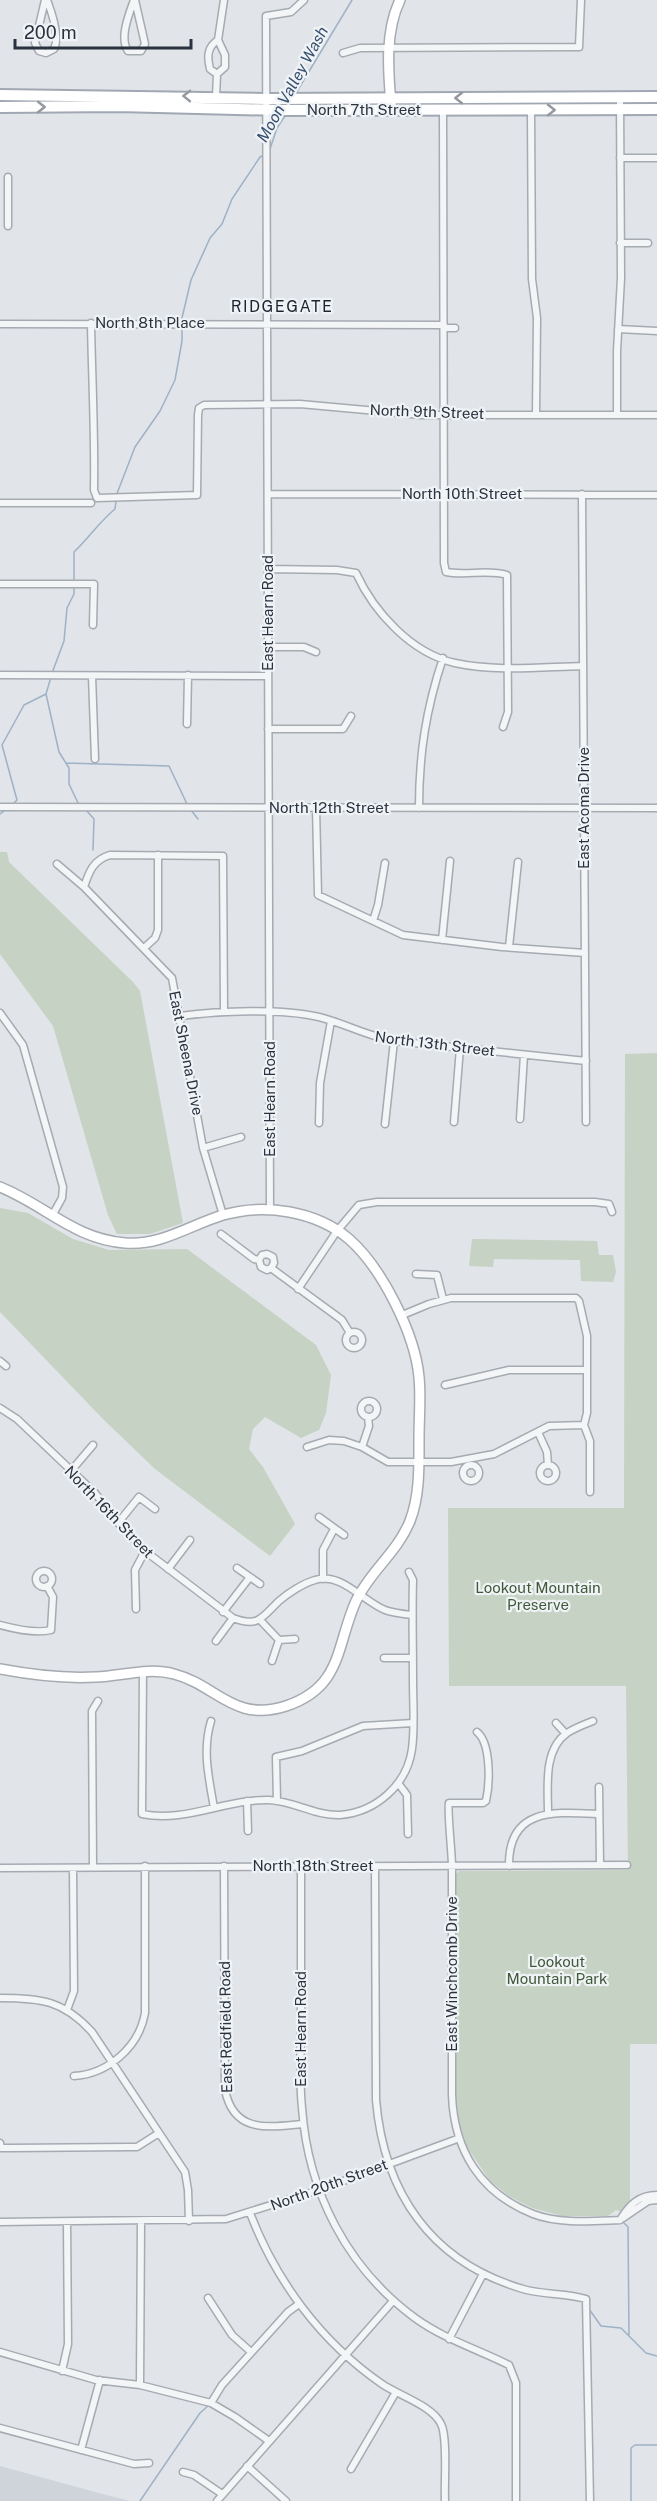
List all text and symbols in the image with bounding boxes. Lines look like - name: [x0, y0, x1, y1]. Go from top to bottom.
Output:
- scale bar: [15, 12, 190, 50]
- text: 200 m: [24, 22, 77, 43]
- water label: Moon Valley Wash: [253, 23, 332, 145]
- one-way arrow: [182, 90, 191, 102]
- one-way arrow: [455, 92, 464, 104]
- one-way arrow: [36, 101, 45, 113]
- street label: North 7th Street: [307, 101, 421, 118]
- one-way arrow: [547, 104, 556, 116]
- district label: RIDGEGATE: [231, 297, 333, 316]
- street label: North 8th Place: [95, 314, 205, 331]
- street label: North 9th Street: [369, 401, 485, 422]
- street label: North 10th Street: [402, 485, 523, 502]
- street label: East Hearn Road: [259, 555, 276, 671]
- street label: East Acoma Drive: [575, 747, 592, 869]
- street label: North 12th Street: [269, 799, 389, 816]
- street label: East Sheena Drive: [166, 989, 207, 1117]
- street label: North 13th Street: [374, 1028, 496, 1059]
- street label: East Hearn Road: [261, 1041, 278, 1157]
- street label: North 16th Street: [61, 1462, 158, 1561]
- park label: Lookout Mountain Preserve: [475, 1579, 601, 1613]
- street label: North 18th Street: [252, 1857, 374, 1874]
- street label: East Winchcomb Drive: [443, 1896, 460, 2052]
- park label: Lookout Mountain Park: [507, 1953, 607, 1987]
- street label: East Redfield Road: [216, 1961, 235, 2093]
- street label: East Hearn Road: [292, 1971, 309, 2087]
- street label: North 20th Street: [268, 2155, 390, 2214]

